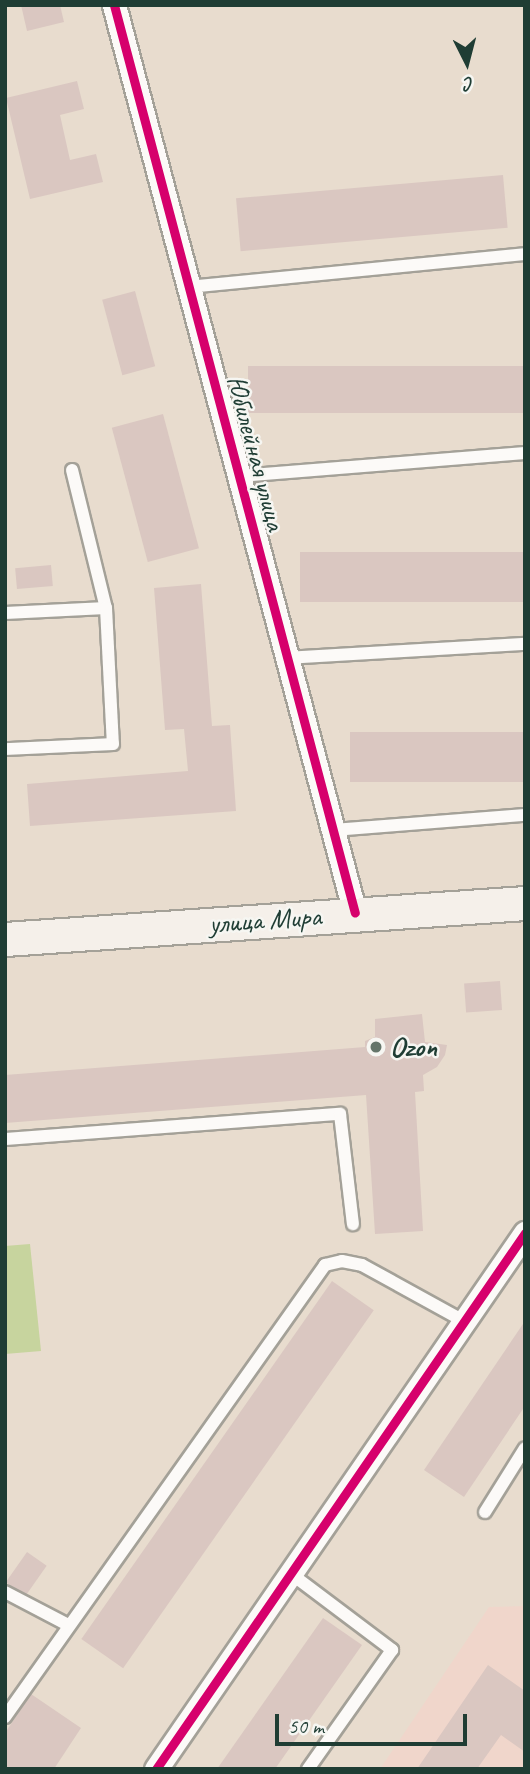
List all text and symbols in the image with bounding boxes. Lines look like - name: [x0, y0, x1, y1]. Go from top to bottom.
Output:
- north arrow: [432, 28, 502, 98]
- text: С: [463, 71, 475, 96]
- street label: Юбилейная улица: [219, 370, 293, 536]
- street label: улица Мира: [208, 899, 322, 941]
- place label: Ozon: [390, 1030, 437, 1064]
- marker: Ozon: [368, 1039, 384, 1055]
- scale bar: [278, 1700, 470, 1744]
- text: 50 m: [288, 1713, 324, 1739]

